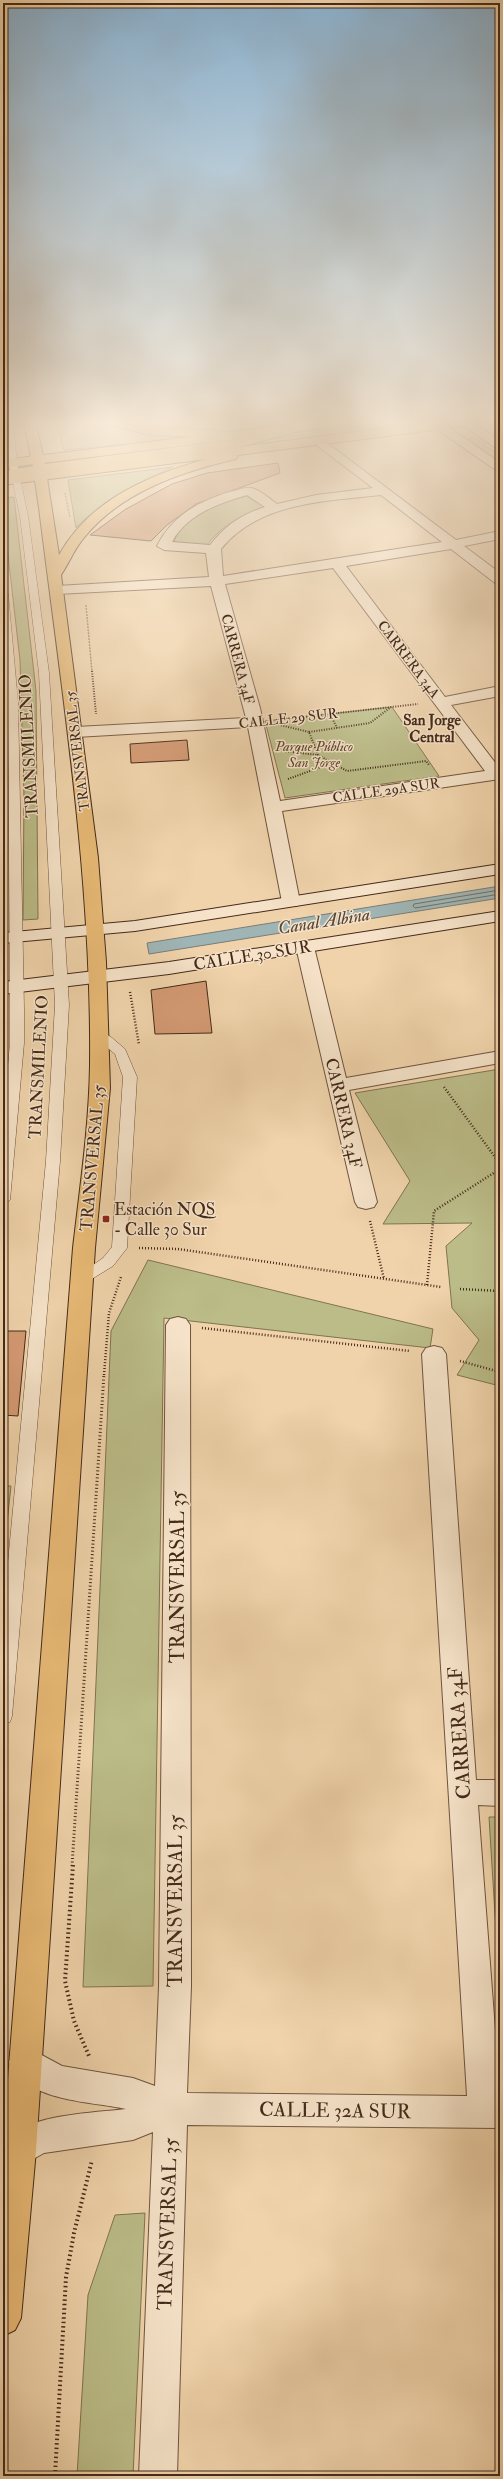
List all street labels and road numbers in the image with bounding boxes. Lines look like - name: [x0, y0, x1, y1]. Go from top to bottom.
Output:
- street label: CARRERA 34F: [217, 612, 258, 706]
- street label: CARRERA 34A: [374, 617, 443, 702]
- street label: TRANSMILENIO: [14, 674, 43, 818]
- street label: TRANSVERSAL 35: [62, 689, 93, 812]
- street label: CALLE 29 SUR: [238, 705, 339, 732]
- street label: CALLE 29A SUR: [331, 774, 442, 806]
- street label: CALLE 30 SUR: [192, 936, 313, 975]
- street label: TRANSMILENIO: [24, 995, 53, 1139]
- street label: CARRERA 34F: [321, 1056, 366, 1171]
- street label: TRANSVERSAL 35: [76, 1083, 109, 1232]
- street label: TRANSVERSAL 35: [165, 1490, 190, 1663]
- street label: CARRERA 34F: [442, 1666, 477, 1800]
- street label: TRANSVERSAL 35: [163, 1814, 188, 1987]
- street label: CALLE 32A SUR: [259, 2097, 412, 2124]
- street label: TRANSVERSAL 35: [152, 2137, 183, 2311]

